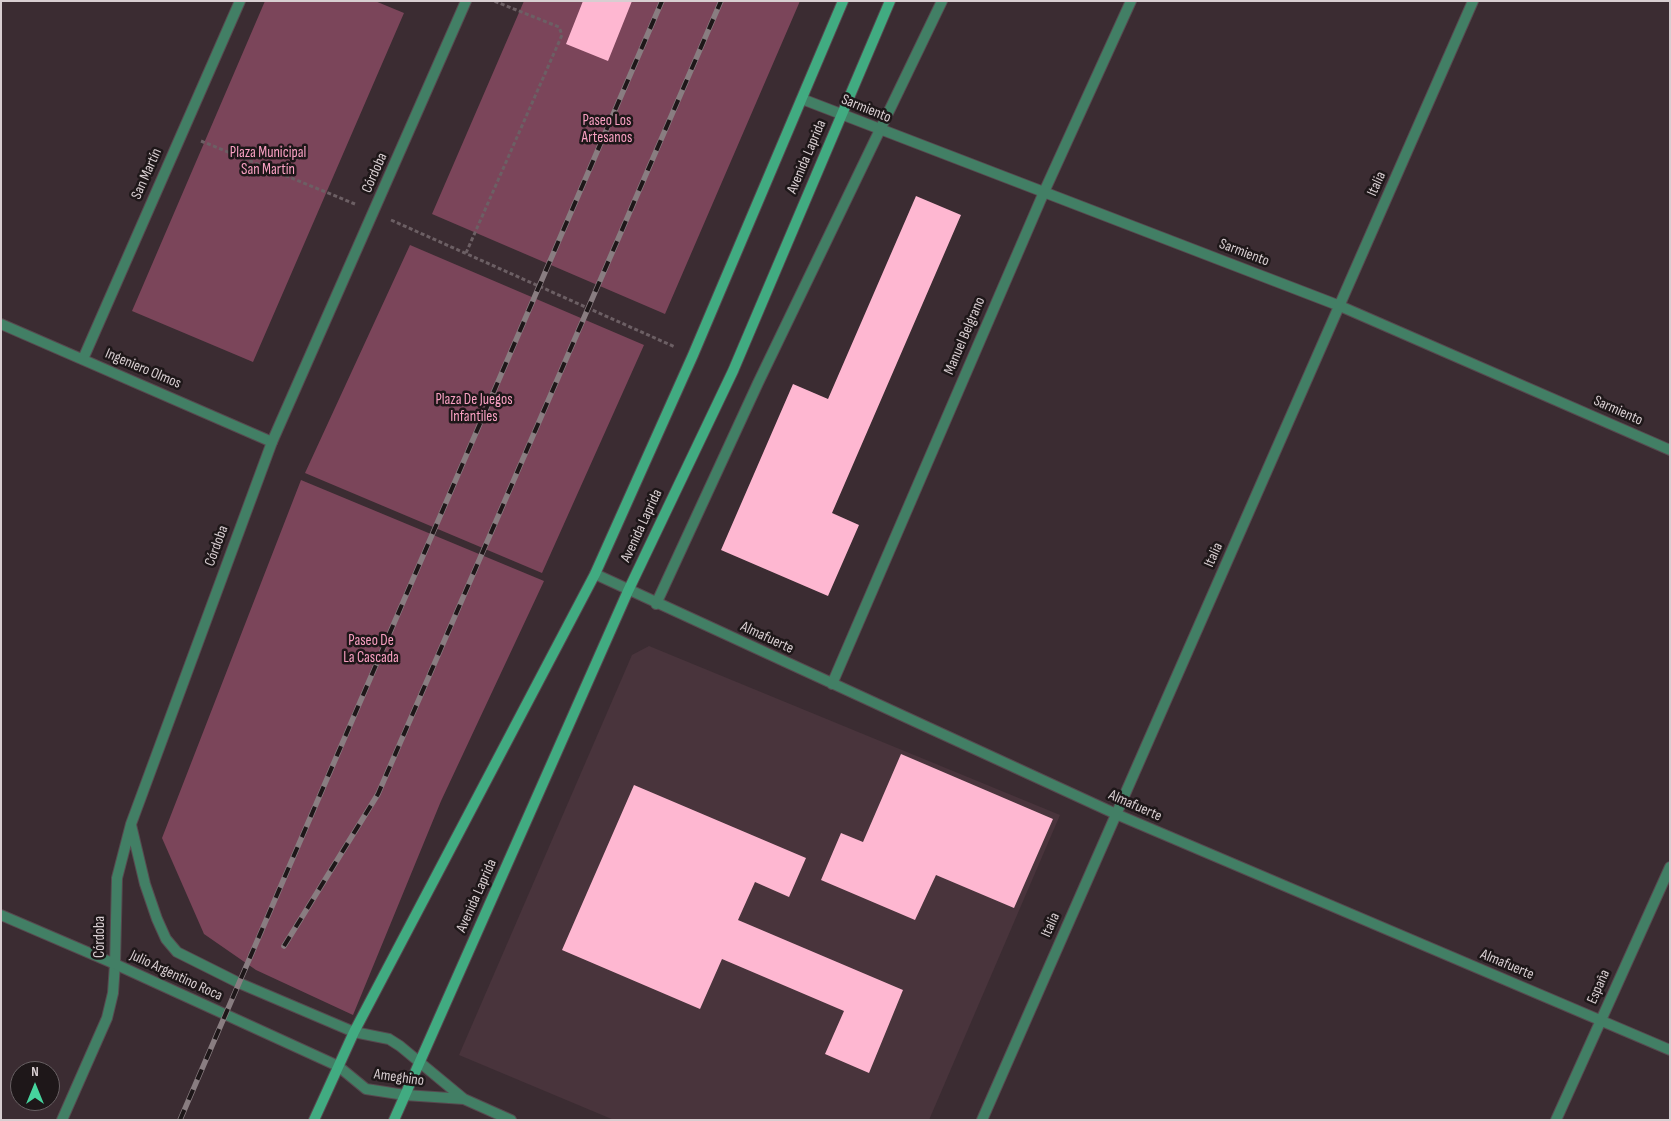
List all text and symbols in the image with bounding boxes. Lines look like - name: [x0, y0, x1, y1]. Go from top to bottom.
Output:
- street label: Sarmiento: [838, 91, 894, 127]
- park label: Paseo Los Artesanos: [582, 112, 632, 147]
- street label: Avenida Laprida: [783, 117, 831, 197]
- park label: Plaza Municipal San Martín: [230, 144, 306, 179]
- street label: San Martín: [128, 146, 166, 202]
- street label: Córdoba: [358, 150, 392, 196]
- street label: Italia: [1364, 169, 1390, 199]
- street label: Sarmiento: [1216, 235, 1272, 271]
- street label: Manuel Belgrano: [941, 294, 989, 378]
- street label: Ingeniero Olmos: [102, 345, 184, 393]
- park label: Plaza De Juegos Infantiles: [435, 391, 513, 426]
- street label: Sarmiento: [1591, 392, 1645, 430]
- street label: Avenida Laprida: [617, 487, 667, 565]
- street label: Córdoba: [201, 523, 233, 569]
- street label: Italia: [1201, 540, 1227, 570]
- street label: Almafuerte: [738, 618, 796, 658]
- park label: Paseo De La Cascada: [343, 632, 399, 667]
- street label: Almafuerte: [1106, 786, 1164, 826]
- street label: Avenida Laprida: [453, 857, 501, 935]
- street label: Italia: [1038, 910, 1064, 940]
- street label: Córdoba: [91, 916, 109, 958]
- street label: Almafuerte: [1478, 946, 1536, 984]
- street label: Julio Argentino Roca: [127, 947, 225, 1005]
- street label: España: [1584, 967, 1614, 1007]
- north arrow: [10, 1061, 60, 1111]
- text: N: [31, 1063, 39, 1080]
- street label: Ameghino: [373, 1066, 425, 1090]

